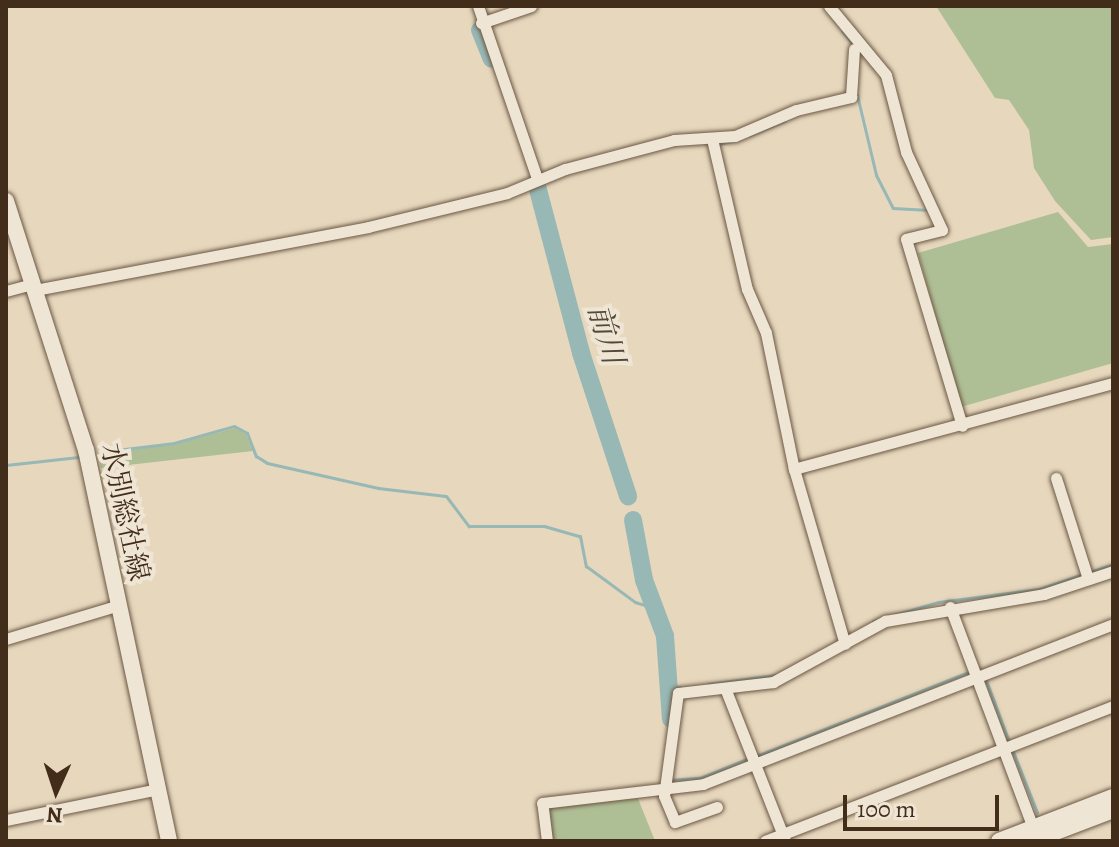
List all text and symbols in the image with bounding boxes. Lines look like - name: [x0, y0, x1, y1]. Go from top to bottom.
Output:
- water label: 前川: [580, 300, 632, 368]
- street label: 水別総社線: [94, 440, 156, 584]
- north arrow: [16, 751, 96, 831]
- scale bar: [847, 779, 1003, 829]
- text: 100 m: [857, 793, 916, 825]
- text: N: [46, 800, 64, 830]

